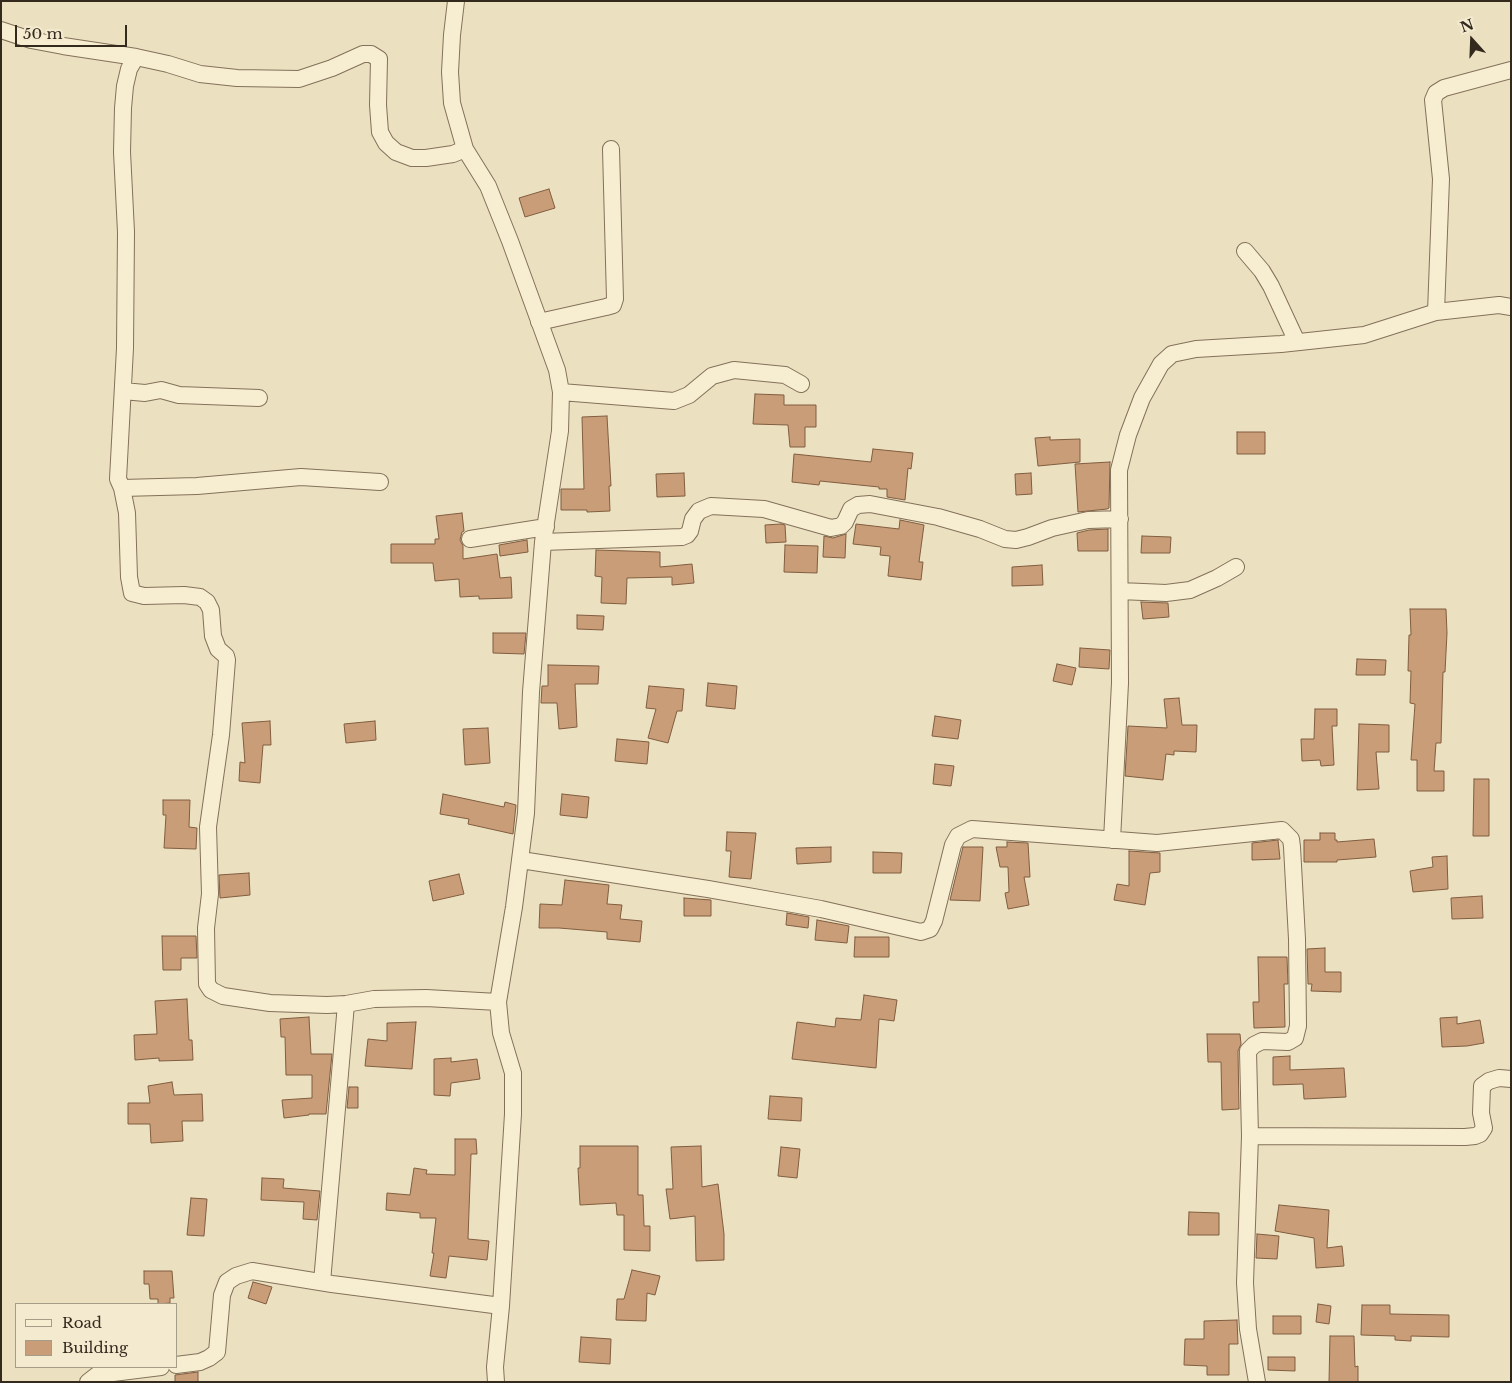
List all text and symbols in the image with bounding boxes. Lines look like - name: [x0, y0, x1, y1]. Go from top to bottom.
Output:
- scale bar: [18, 15, 130, 47]
- north arrow: [1447, 15, 1497, 65]
- text: N: [1458, 15, 1476, 37]
- text: 50 m: [23, 24, 63, 43]
- legend: [15, 1303, 178, 1368]
- text: Road: [62, 1313, 102, 1332]
- text: Building: [62, 1338, 128, 1357]

